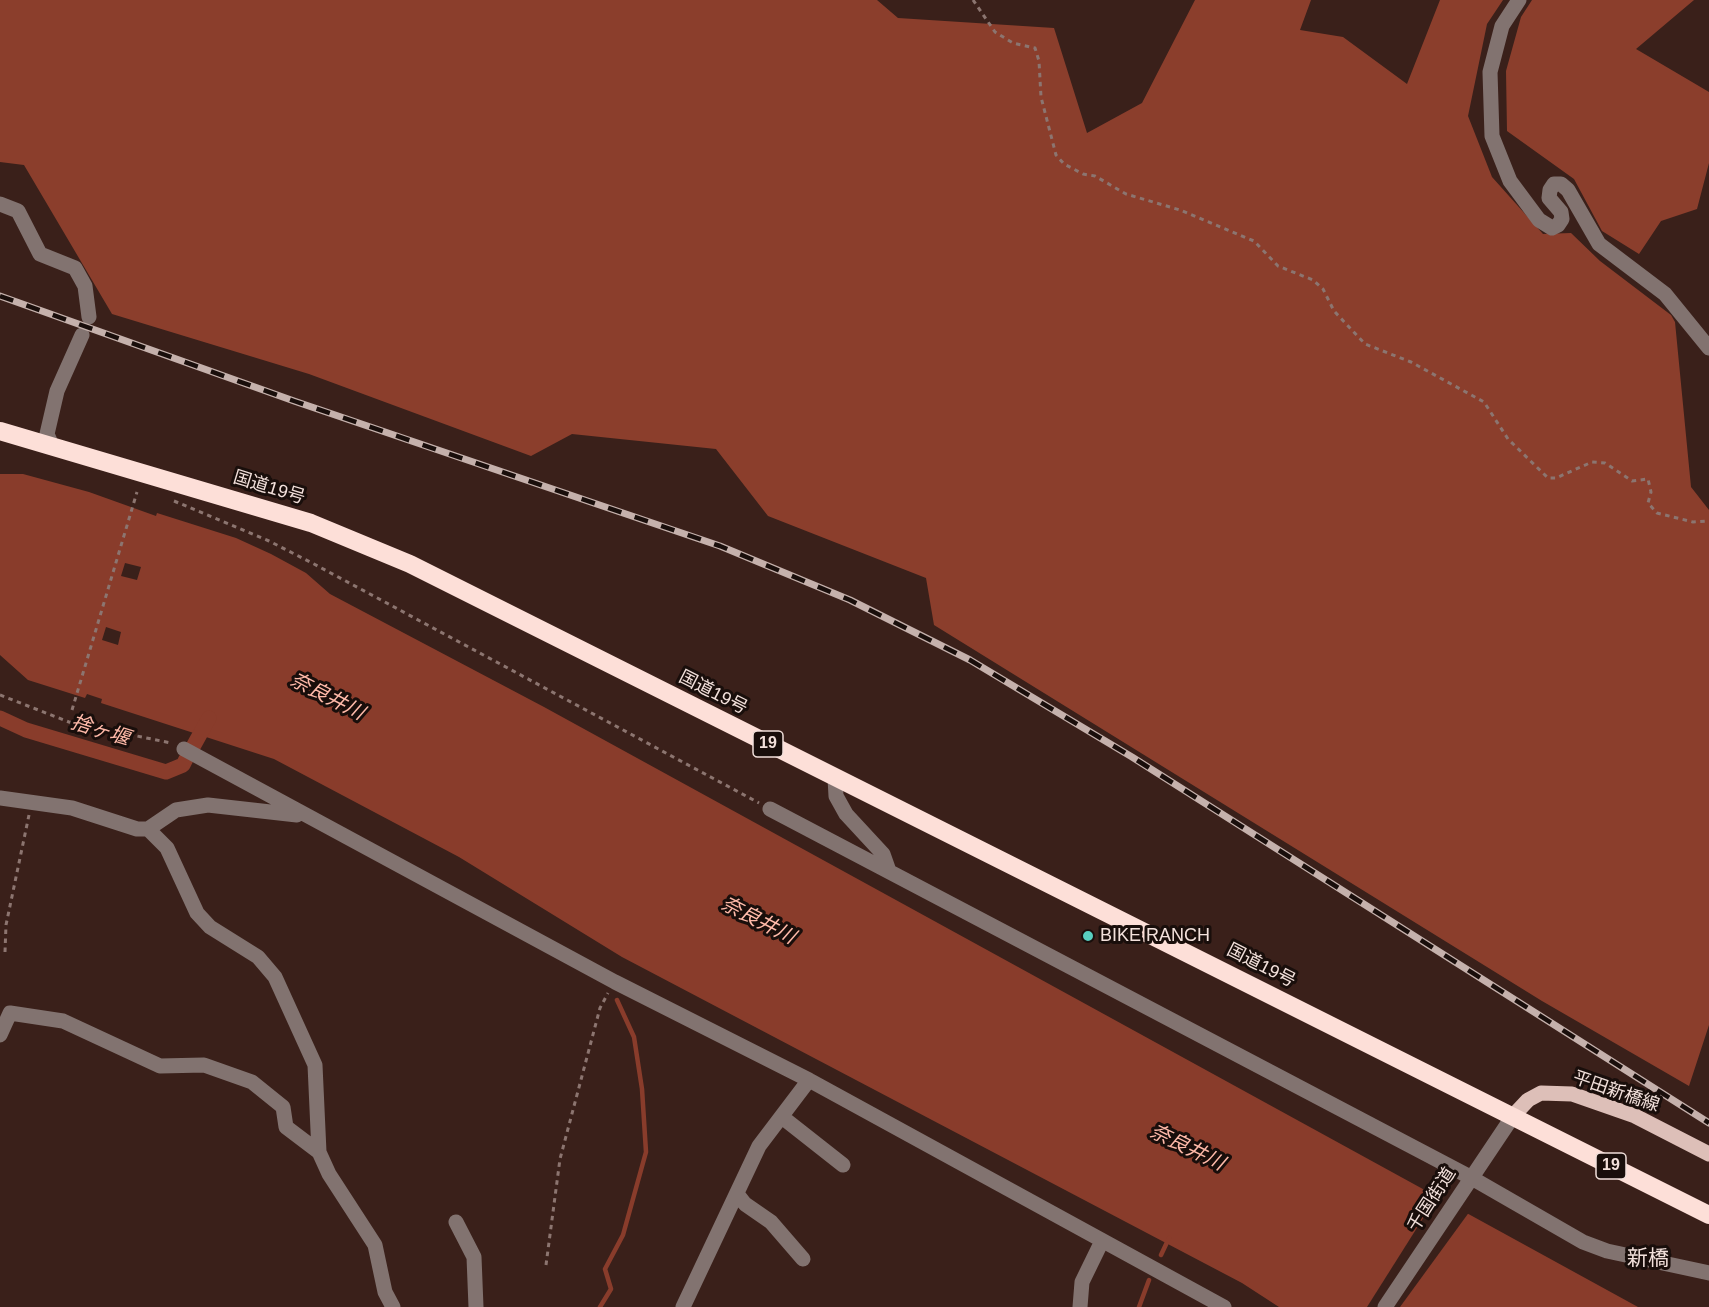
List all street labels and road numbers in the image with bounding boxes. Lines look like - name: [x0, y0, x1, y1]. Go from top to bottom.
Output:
- street label: 国道19号: [230, 467, 308, 509]
- street label: 国道19号: [675, 667, 751, 719]
- road number: 19: [753, 731, 783, 757]
- street label: 国道19号: [1223, 940, 1299, 992]
- street label: 平田新橋線: [1570, 1067, 1662, 1117]
- road number: 19: [1596, 1153, 1626, 1179]
- street label: 千国街道: [1403, 1164, 1461, 1236]

